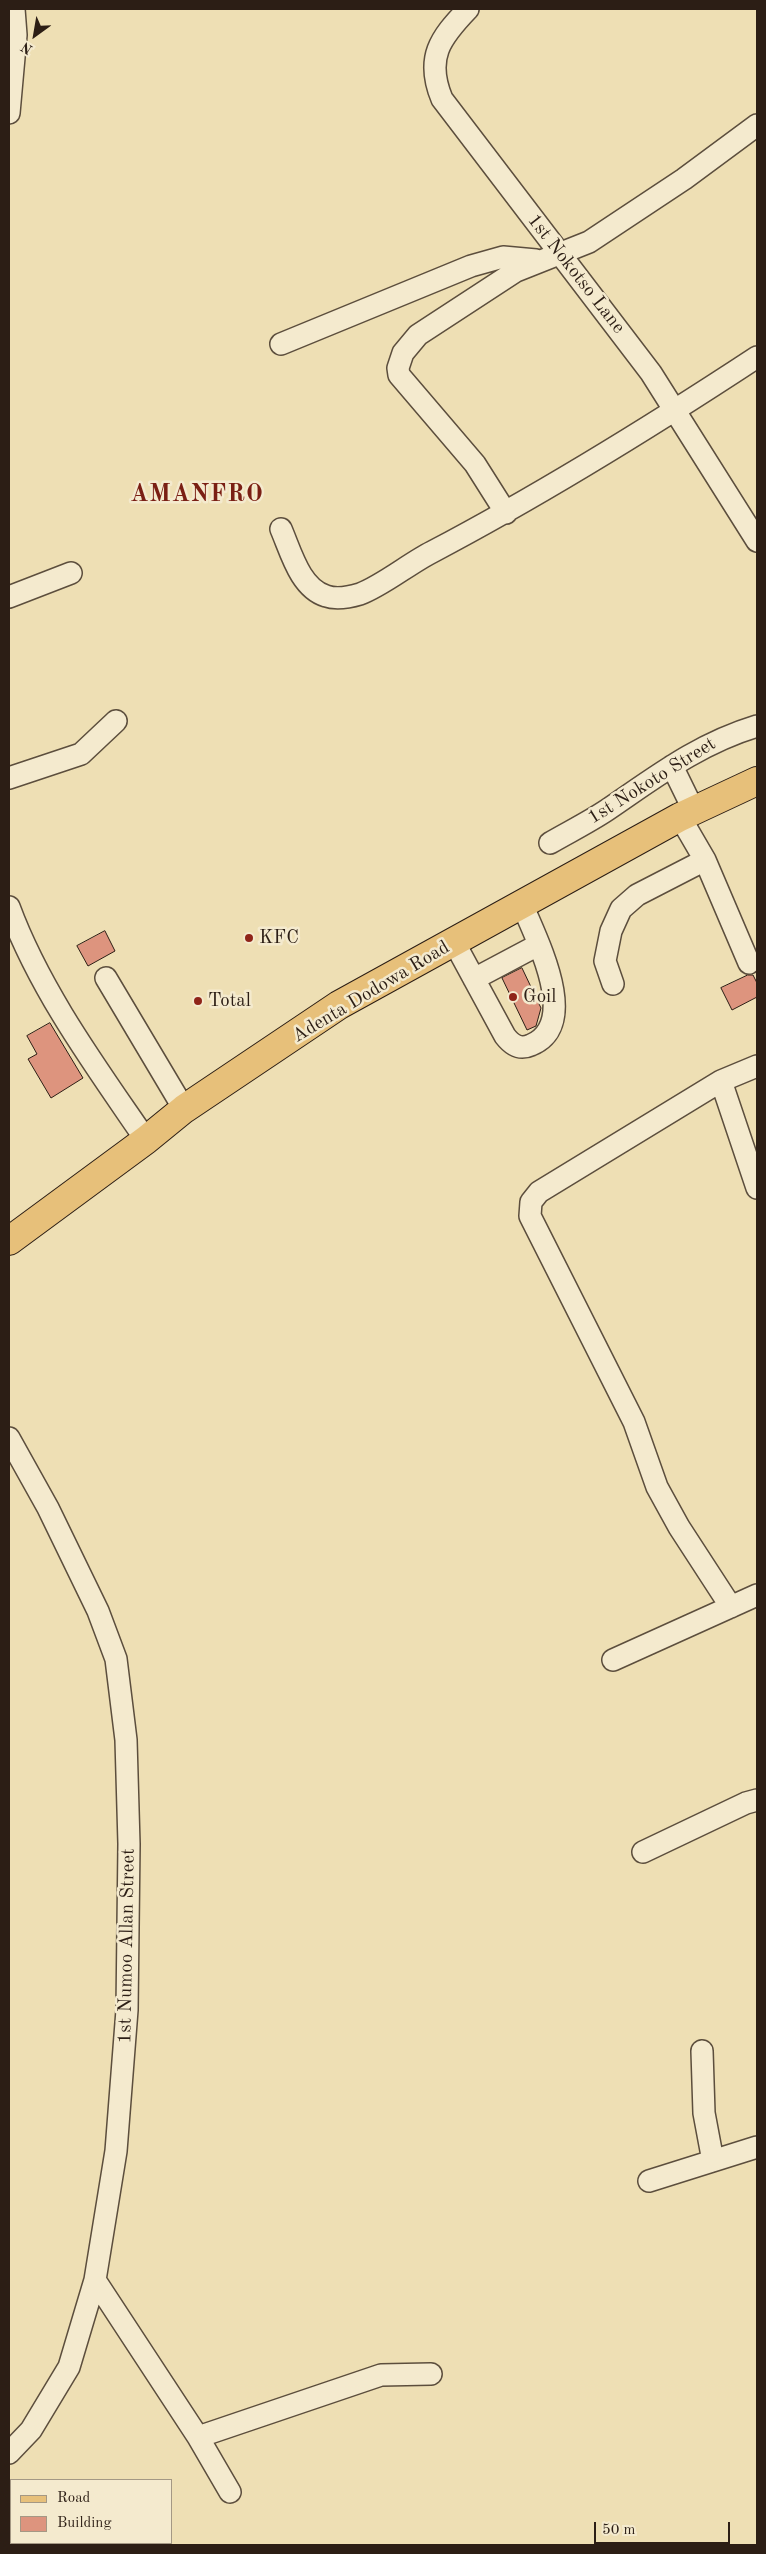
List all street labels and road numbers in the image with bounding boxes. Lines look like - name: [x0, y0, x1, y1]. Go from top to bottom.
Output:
- street label: 1st Nokotso Lane: [522, 210, 630, 338]
- street label: 1st Nokoto Street: [584, 733, 720, 829]
- street label: Adenta Dodowa Road: [288, 936, 454, 1048]
- street label: 1st Numoo Allan Street: [114, 1848, 140, 2044]

